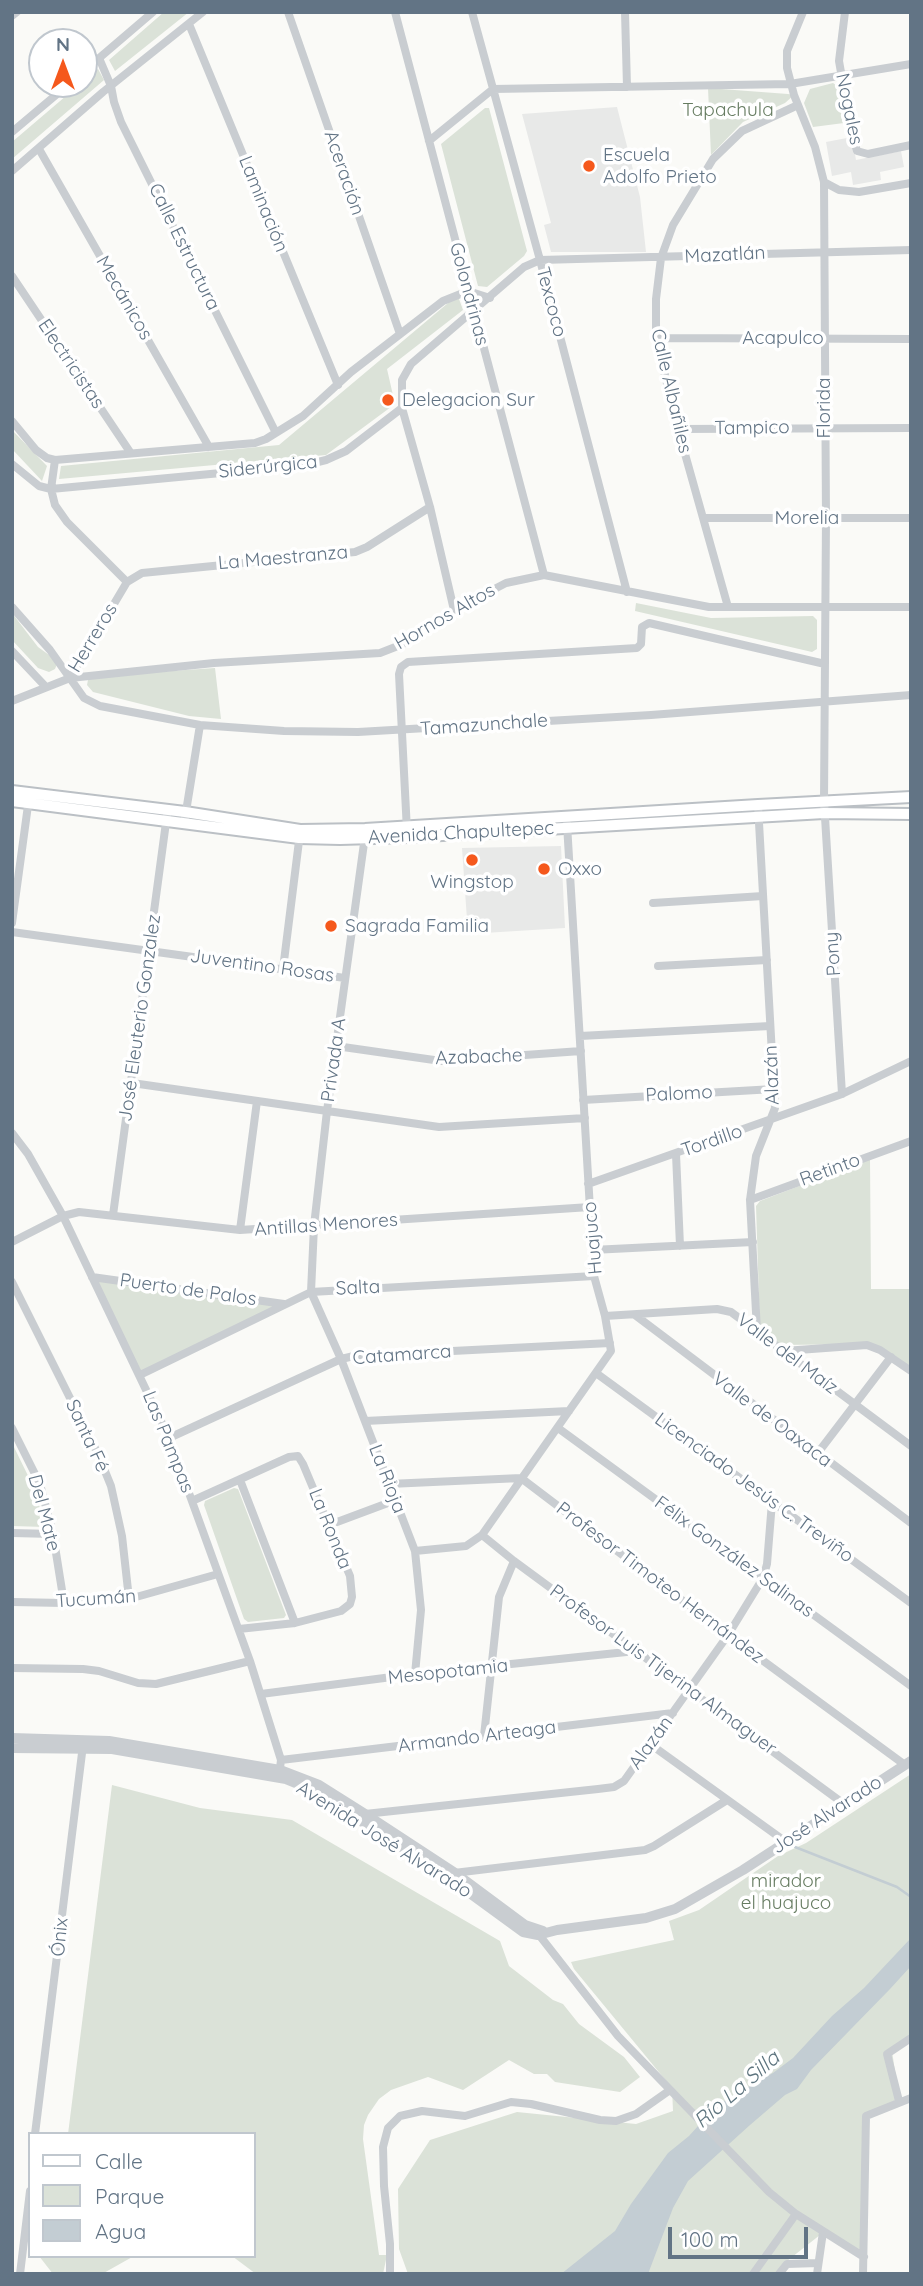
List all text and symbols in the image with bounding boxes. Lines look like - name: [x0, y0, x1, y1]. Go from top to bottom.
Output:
- north arrow: [28, 28, 98, 98]
- text: N: [56, 32, 70, 56]
- street label: Nogales: [830, 71, 868, 147]
- park label: Tapachula: [682, 99, 774, 121]
- street label: Aceración: [319, 128, 369, 218]
- place label: Escuela Adolfo Prieto: [603, 144, 717, 188]
- street label: Laminación: [233, 152, 293, 256]
- marker: Escuela Adolfo Prieto: [581, 158, 597, 174]
- street label: Calle Estructura: [143, 180, 225, 314]
- street label: Golondrinas: [444, 240, 494, 348]
- street label: Mazatlán: [684, 241, 766, 269]
- street label: Mecánicos: [91, 252, 157, 344]
- street label: Texcoco: [531, 265, 571, 339]
- street label: Electricistas: [33, 315, 109, 413]
- street label: Calle Albañiles: [646, 327, 696, 455]
- street label: Acapulco: [742, 327, 824, 349]
- street label: Florida: [813, 378, 835, 438]
- place label: Delegacion Sur: [402, 389, 535, 411]
- marker: Delegacion Sur: [380, 392, 396, 408]
- street label: Tampico: [714, 416, 790, 440]
- street label: Siderúrgica: [217, 450, 319, 484]
- street label: Morelia: [775, 507, 839, 529]
- street label: La Maestranza: [217, 541, 349, 575]
- street label: Hornos Altos: [391, 579, 499, 655]
- street label: Herreros: [63, 599, 123, 677]
- street label: Tamazunchale: [419, 709, 549, 741]
- street label: Avenida Chapultepec: [367, 817, 555, 849]
- marker: Wingstop: [464, 852, 480, 868]
- place label: Oxxo: [558, 858, 602, 880]
- marker: Oxxo: [536, 861, 552, 877]
- place label: Wingstop: [430, 871, 514, 893]
- street label: José Eleuterio Gonzalez: [114, 913, 166, 1123]
- place label: Sagrada Familia: [345, 915, 489, 937]
- marker: Sagrada Familia: [323, 918, 339, 934]
- street label: Pony: [820, 931, 846, 977]
- street label: Juventino Rosas: [189, 945, 335, 987]
- street label: Privada A: [317, 1016, 351, 1104]
- street label: Azabache: [435, 1044, 523, 1070]
- street label: Alazán: [760, 1045, 784, 1105]
- street label: Palomo: [645, 1081, 713, 1107]
- street label: Tordillo: [678, 1120, 746, 1162]
- street label: Retinto: [797, 1149, 863, 1191]
- street label: Huajuco: [578, 1201, 608, 1275]
- street label: Antillas Menores: [254, 1209, 398, 1241]
- street label: Puerto de Palos: [118, 1269, 258, 1311]
- street label: Salta: [335, 1275, 381, 1301]
- street label: Valle del Maíz: [732, 1309, 842, 1399]
- street label: Catamarca: [352, 1340, 452, 1370]
- street label: Valle de Oaxaca: [708, 1368, 836, 1472]
- street label: Las Pampas: [137, 1388, 199, 1496]
- street label: Santa Fé: [60, 1396, 114, 1476]
- street label: Licenciado Jesús C. Treviño: [650, 1408, 858, 1568]
- street label: La Rioja: [364, 1441, 410, 1517]
- street label: Del Mate: [23, 1472, 65, 1554]
- street label: La Ronda: [304, 1485, 356, 1573]
- street label: Félix González Salinas: [650, 1491, 818, 1623]
- street label: Profesor Timoteo Hernández: [552, 1497, 768, 1669]
- street label: Profesor Luis Tijerina Almaguer: [545, 1580, 781, 1760]
- street label: Tucumán: [55, 1585, 137, 1613]
- street label: Mesopotamia: [387, 1654, 509, 1690]
- street label: Alazán: [624, 1712, 678, 1774]
- street label: Armando Arteaga: [397, 1716, 557, 1758]
- street label: José Alvarado: [768, 1771, 886, 1859]
- street label: Avenida José Alvarado: [292, 1777, 476, 1903]
- park label: mirador el huajuco: [741, 1870, 831, 1914]
- street label: Ónix: [47, 1917, 73, 1957]
- water label: Río La Silla: [689, 2046, 785, 2134]
- legend: [28, 2132, 256, 2258]
- text: Calle: [95, 2148, 143, 2174]
- text: Parque: [95, 2183, 164, 2209]
- scale bar: [671, 2212, 811, 2256]
- text: Agua: [95, 2218, 146, 2244]
- text: 100 m: [681, 2226, 739, 2252]

